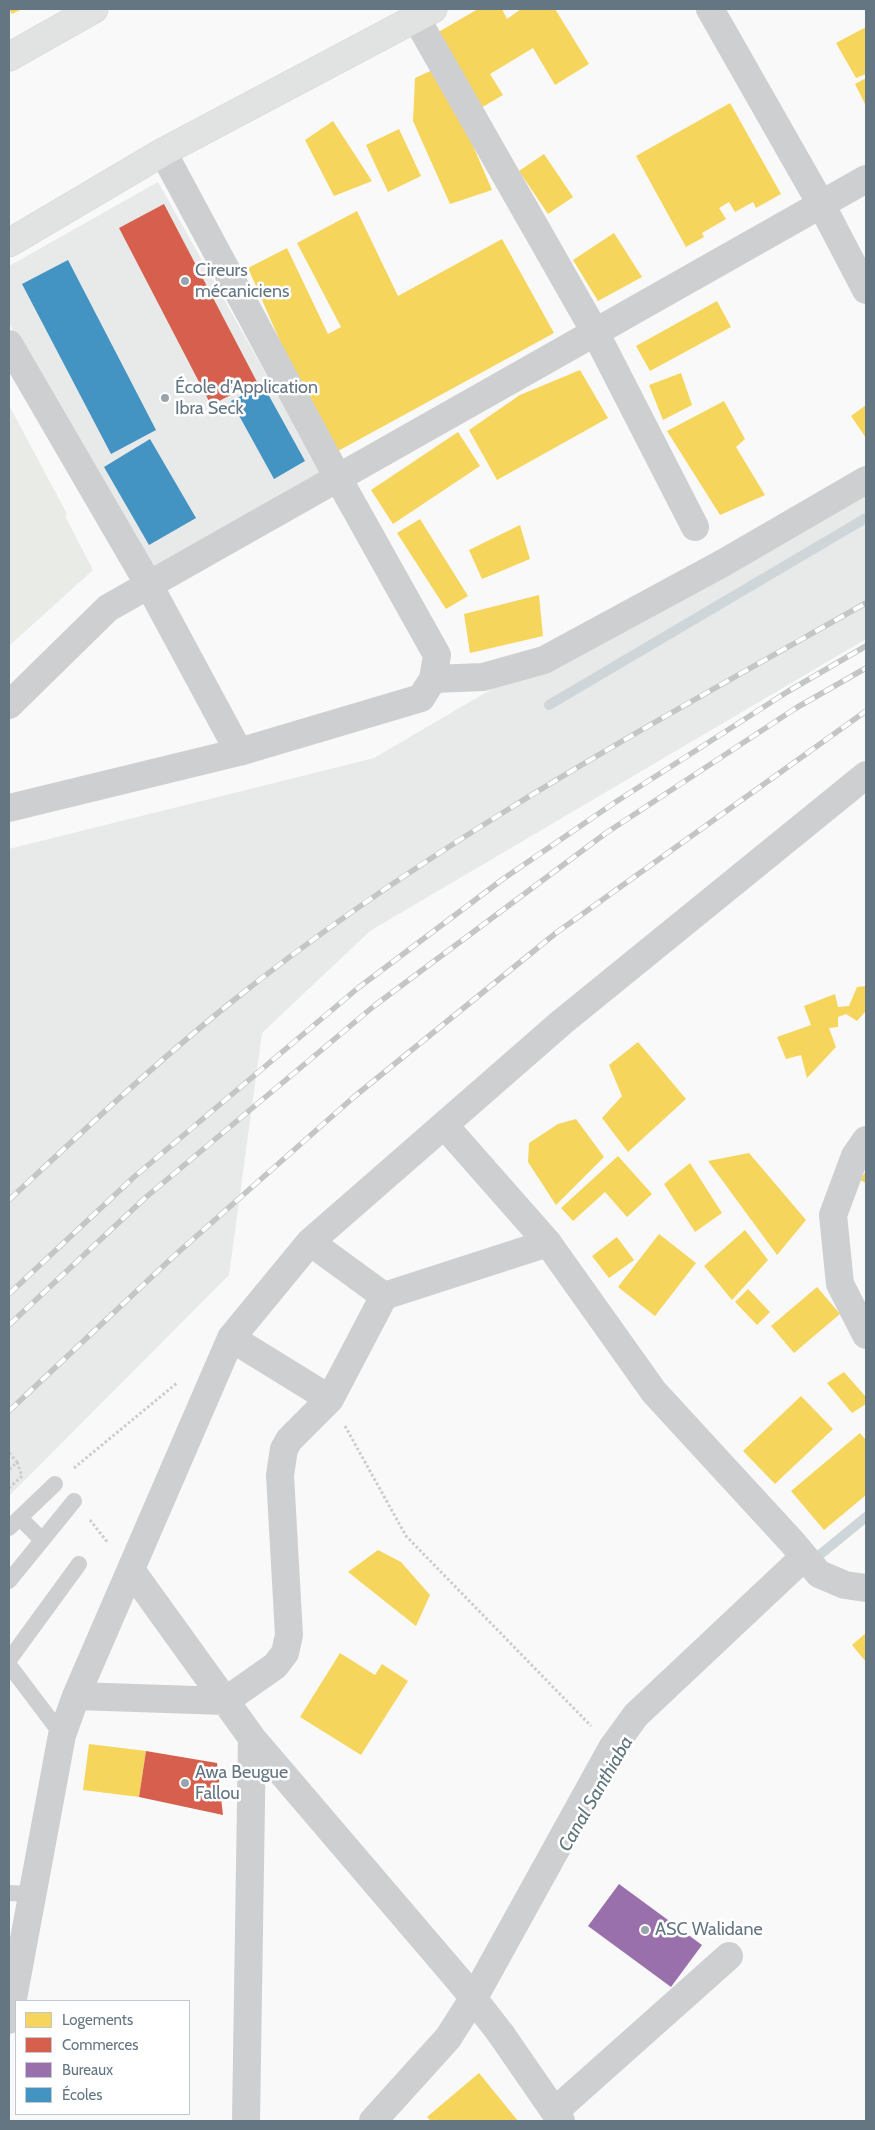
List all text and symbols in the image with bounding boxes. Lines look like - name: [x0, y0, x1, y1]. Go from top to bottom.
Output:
- place label: Cireurs mécaniciens: [195, 260, 289, 302]
- marker: Cireurs mécaniciens: [179, 275, 191, 287]
- place label: École d'Application Ibra Seck: [175, 377, 318, 419]
- marker: École d'Application Ibra Seck: [159, 392, 171, 404]
- water label: Canal Santhiaba: [554, 1732, 638, 1856]
- place label: Awa Beugue Fallou: [195, 1762, 288, 1805]
- marker: Awa Beugue Fallou: [179, 1777, 191, 1789]
- place label: ASC Walidane: [655, 1919, 763, 1941]
- marker: ASC Walidane: [639, 1924, 651, 1936]
- legend: [15, 2000, 190, 2115]
- text: Logements: [62, 2011, 133, 2029]
- text: Commerces: [62, 2036, 138, 2054]
- text: Bureaux: [62, 2061, 113, 2079]
- text: Écoles: [62, 2086, 102, 2104]

